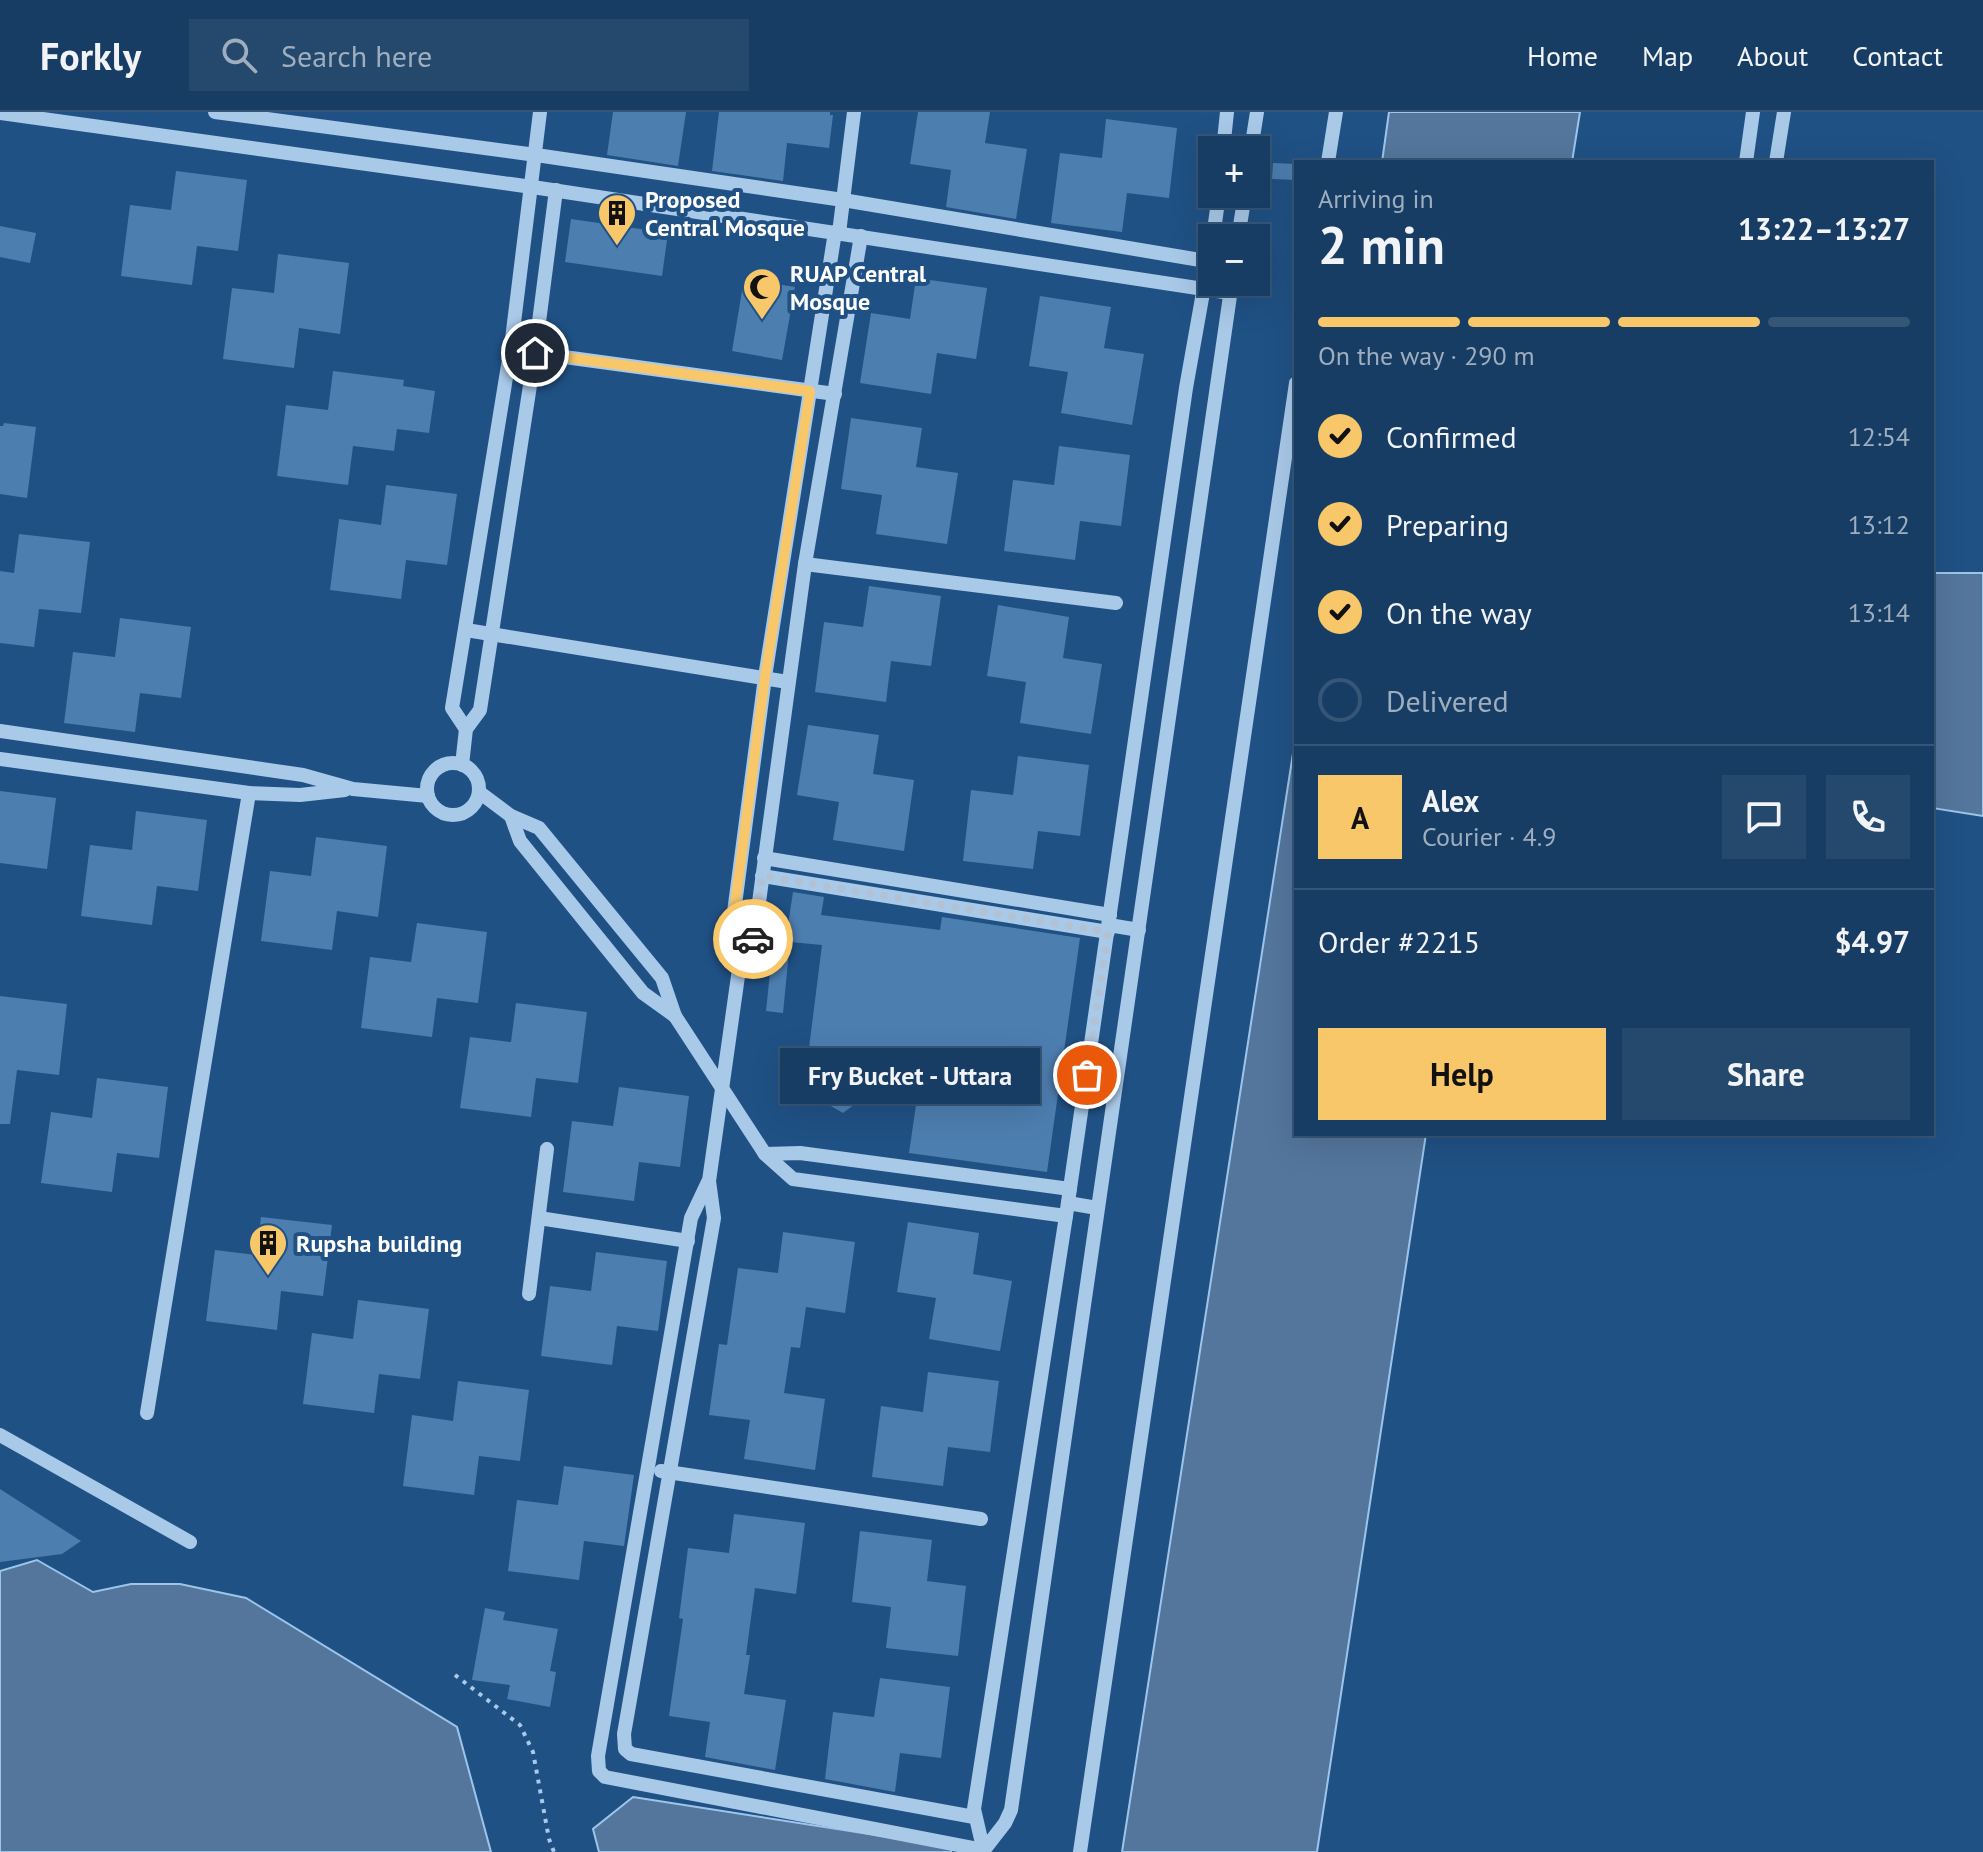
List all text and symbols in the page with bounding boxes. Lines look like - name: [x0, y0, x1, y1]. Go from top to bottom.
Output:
- search box: [189, 19, 749, 91]
- text: Forkly: [40, 31, 141, 80]
- icon: search: [217, 33, 261, 77]
- text: Search here: [281, 36, 432, 75]
- text: Home: [1527, 37, 1598, 74]
- text: Map: [1642, 37, 1693, 74]
- text: About: [1737, 37, 1808, 74]
- text: Contact: [1852, 37, 1943, 74]
- map controls: [1198, 136, 1270, 296]
- button: +: [1198, 136, 1270, 208]
- text: Arriving in: [1318, 182, 1434, 215]
- place label: Proposed Central Mosque: [645, 184, 805, 243]
- building icon: Proposed Central Mosque: [596, 192, 638, 247]
- text: 13:22–13:27: [1738, 209, 1910, 248]
- text: 2 min: [1318, 211, 1445, 278]
- button: −: [1198, 224, 1270, 296]
- place label: RUAP Central Mosque: [790, 258, 927, 317]
- mosque icon: RUAP Central Mosque: [741, 266, 783, 321]
- pin: [501, 319, 569, 387]
- icon: home: [513, 331, 557, 375]
- text: On the way · 290 m: [1318, 339, 1535, 372]
- icon: check: [1318, 414, 1362, 458]
- text: Confirmed: [1386, 417, 1517, 456]
- text: 12:54: [1848, 420, 1910, 453]
- icon: check: [1318, 502, 1362, 546]
- text: Preparing: [1386, 505, 1509, 544]
- text: 13:12: [1848, 508, 1910, 541]
- icon: check: [1318, 590, 1362, 634]
- text: On the way: [1386, 593, 1532, 632]
- text: 13:14: [1848, 596, 1910, 629]
- text: Delivered: [1386, 681, 1509, 720]
- button: chat: [1722, 775, 1806, 859]
- button: phone: [1826, 775, 1910, 859]
- text: Alex: [1422, 781, 1479, 820]
- text: A: [1351, 798, 1369, 837]
- text: Courier · 4.9: [1422, 820, 1556, 853]
- courier: [713, 899, 793, 979]
- icon: car: [731, 917, 775, 961]
- text: Order #2215: [1318, 922, 1480, 961]
- text: $4.97: [1835, 922, 1910, 961]
- button: Help: [1318, 1028, 1606, 1120]
- button: Share: [1622, 1028, 1910, 1120]
- pin: [1053, 1041, 1121, 1109]
- callout: Fry Bucket - Uttara: [779, 1047, 1039, 1103]
- icon: bag: [1065, 1053, 1109, 1097]
- text: Fry Bucket - Uttara: [808, 1059, 1012, 1092]
- building icon: Rupsha building: [247, 1222, 289, 1277]
- place label: Rupsha building: [296, 1228, 462, 1259]

